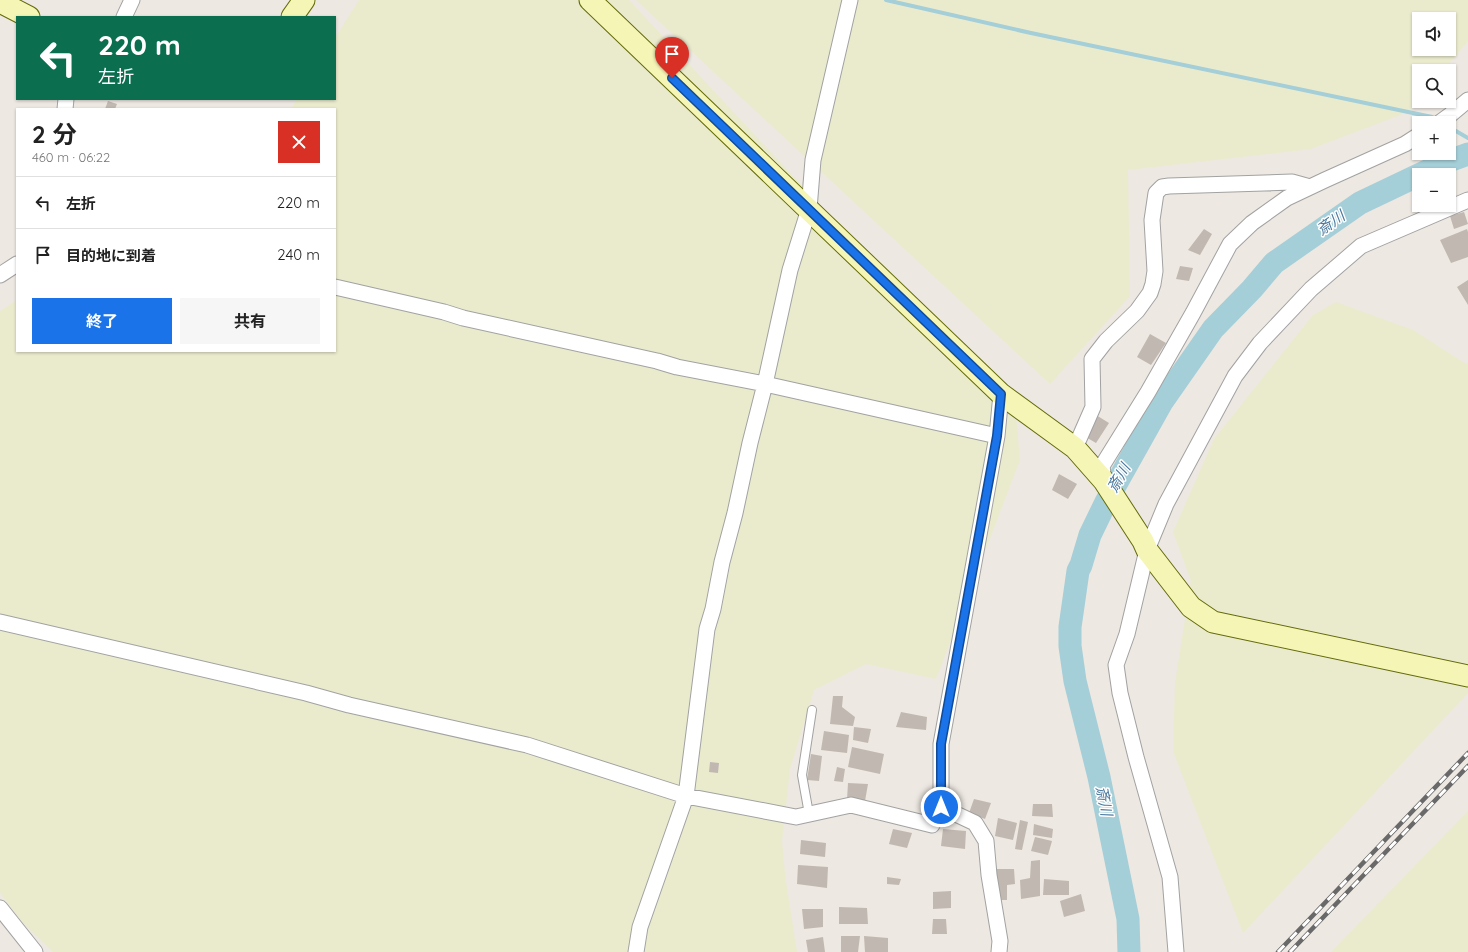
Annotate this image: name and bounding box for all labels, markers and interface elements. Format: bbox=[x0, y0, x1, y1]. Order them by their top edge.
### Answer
map controls bbox=[1412, 12, 1456, 212]
button: sound bbox=[1412, 12, 1456, 56]
text: 220 m bbox=[98, 27, 181, 62]
icon: left bbox=[32, 32, 84, 84]
pin bbox=[655, 37, 689, 78]
icon: arrive bbox=[661, 43, 683, 65]
button: search bbox=[1412, 64, 1456, 108]
text: 左折 bbox=[98, 65, 134, 88]
button: + bbox=[1412, 116, 1456, 160]
text: 2 分 bbox=[32, 119, 76, 149]
button: close bbox=[278, 121, 320, 163]
text: 460 m · 06:22 bbox=[32, 149, 110, 165]
button: − bbox=[1412, 168, 1456, 212]
icon: left bbox=[32, 192, 54, 214]
text: 220 m bbox=[277, 193, 320, 212]
text: 左折 bbox=[66, 194, 96, 213]
water label: 斎川 bbox=[1313, 205, 1350, 239]
icon: arrive bbox=[32, 244, 54, 266]
text: 240 m bbox=[277, 245, 320, 264]
text: 目的地に到着 bbox=[66, 246, 156, 265]
button: 終了 bbox=[32, 298, 172, 344]
button: 共有 bbox=[180, 298, 320, 344]
water label: 斎川 bbox=[1103, 458, 1135, 495]
water label: 斎川 bbox=[1092, 784, 1117, 819]
position arrow bbox=[920, 786, 962, 828]

